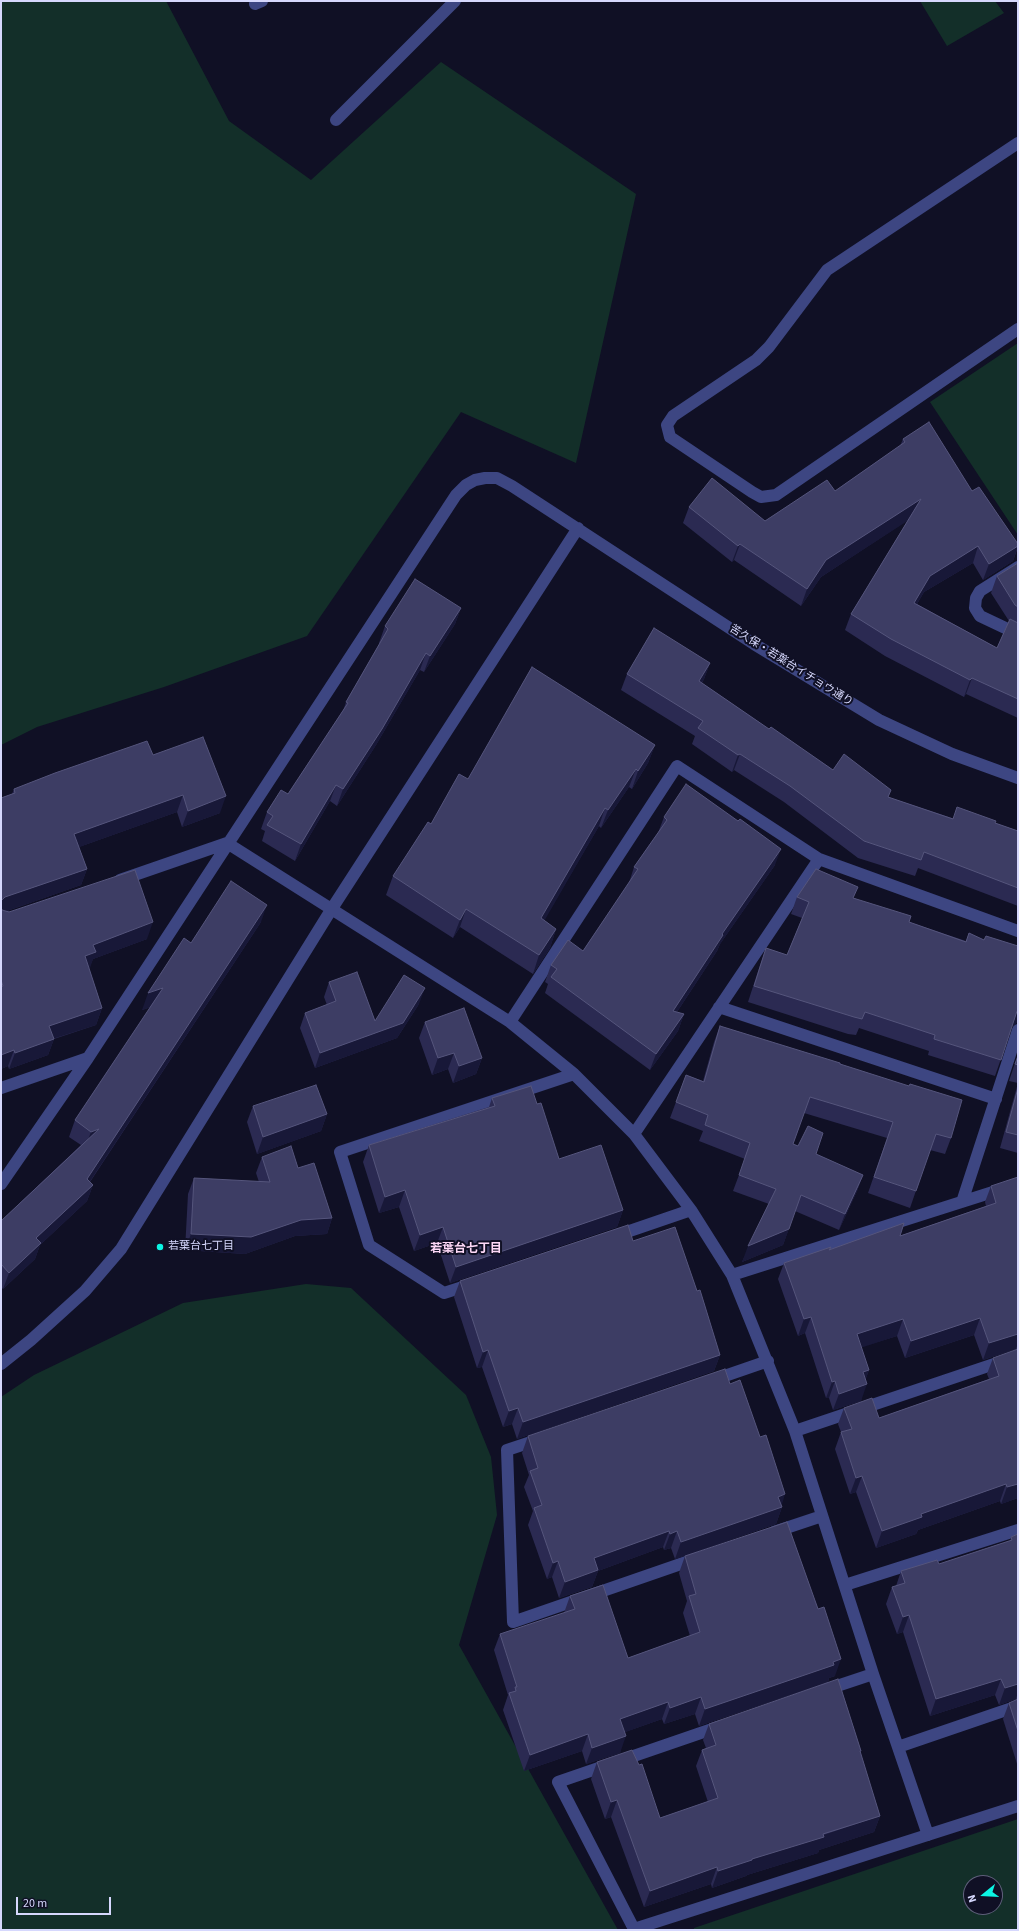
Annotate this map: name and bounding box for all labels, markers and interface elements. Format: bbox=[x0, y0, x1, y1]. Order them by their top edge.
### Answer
street label: 苦久保・若葉台イチョウ通り bbox=[727, 623, 855, 709]
place label: 若葉台七丁目 bbox=[168, 1240, 234, 1254]
marker: 若葉台七丁目 bbox=[155, 1242, 165, 1252]
district label: 若葉台七丁目 bbox=[430, 1242, 502, 1256]
north arrow bbox=[963, 1875, 1003, 1915]
scale bar bbox=[18, 1889, 113, 1915]
text: N bbox=[964, 1893, 980, 1904]
text: 20 m bbox=[23, 1895, 47, 1912]

